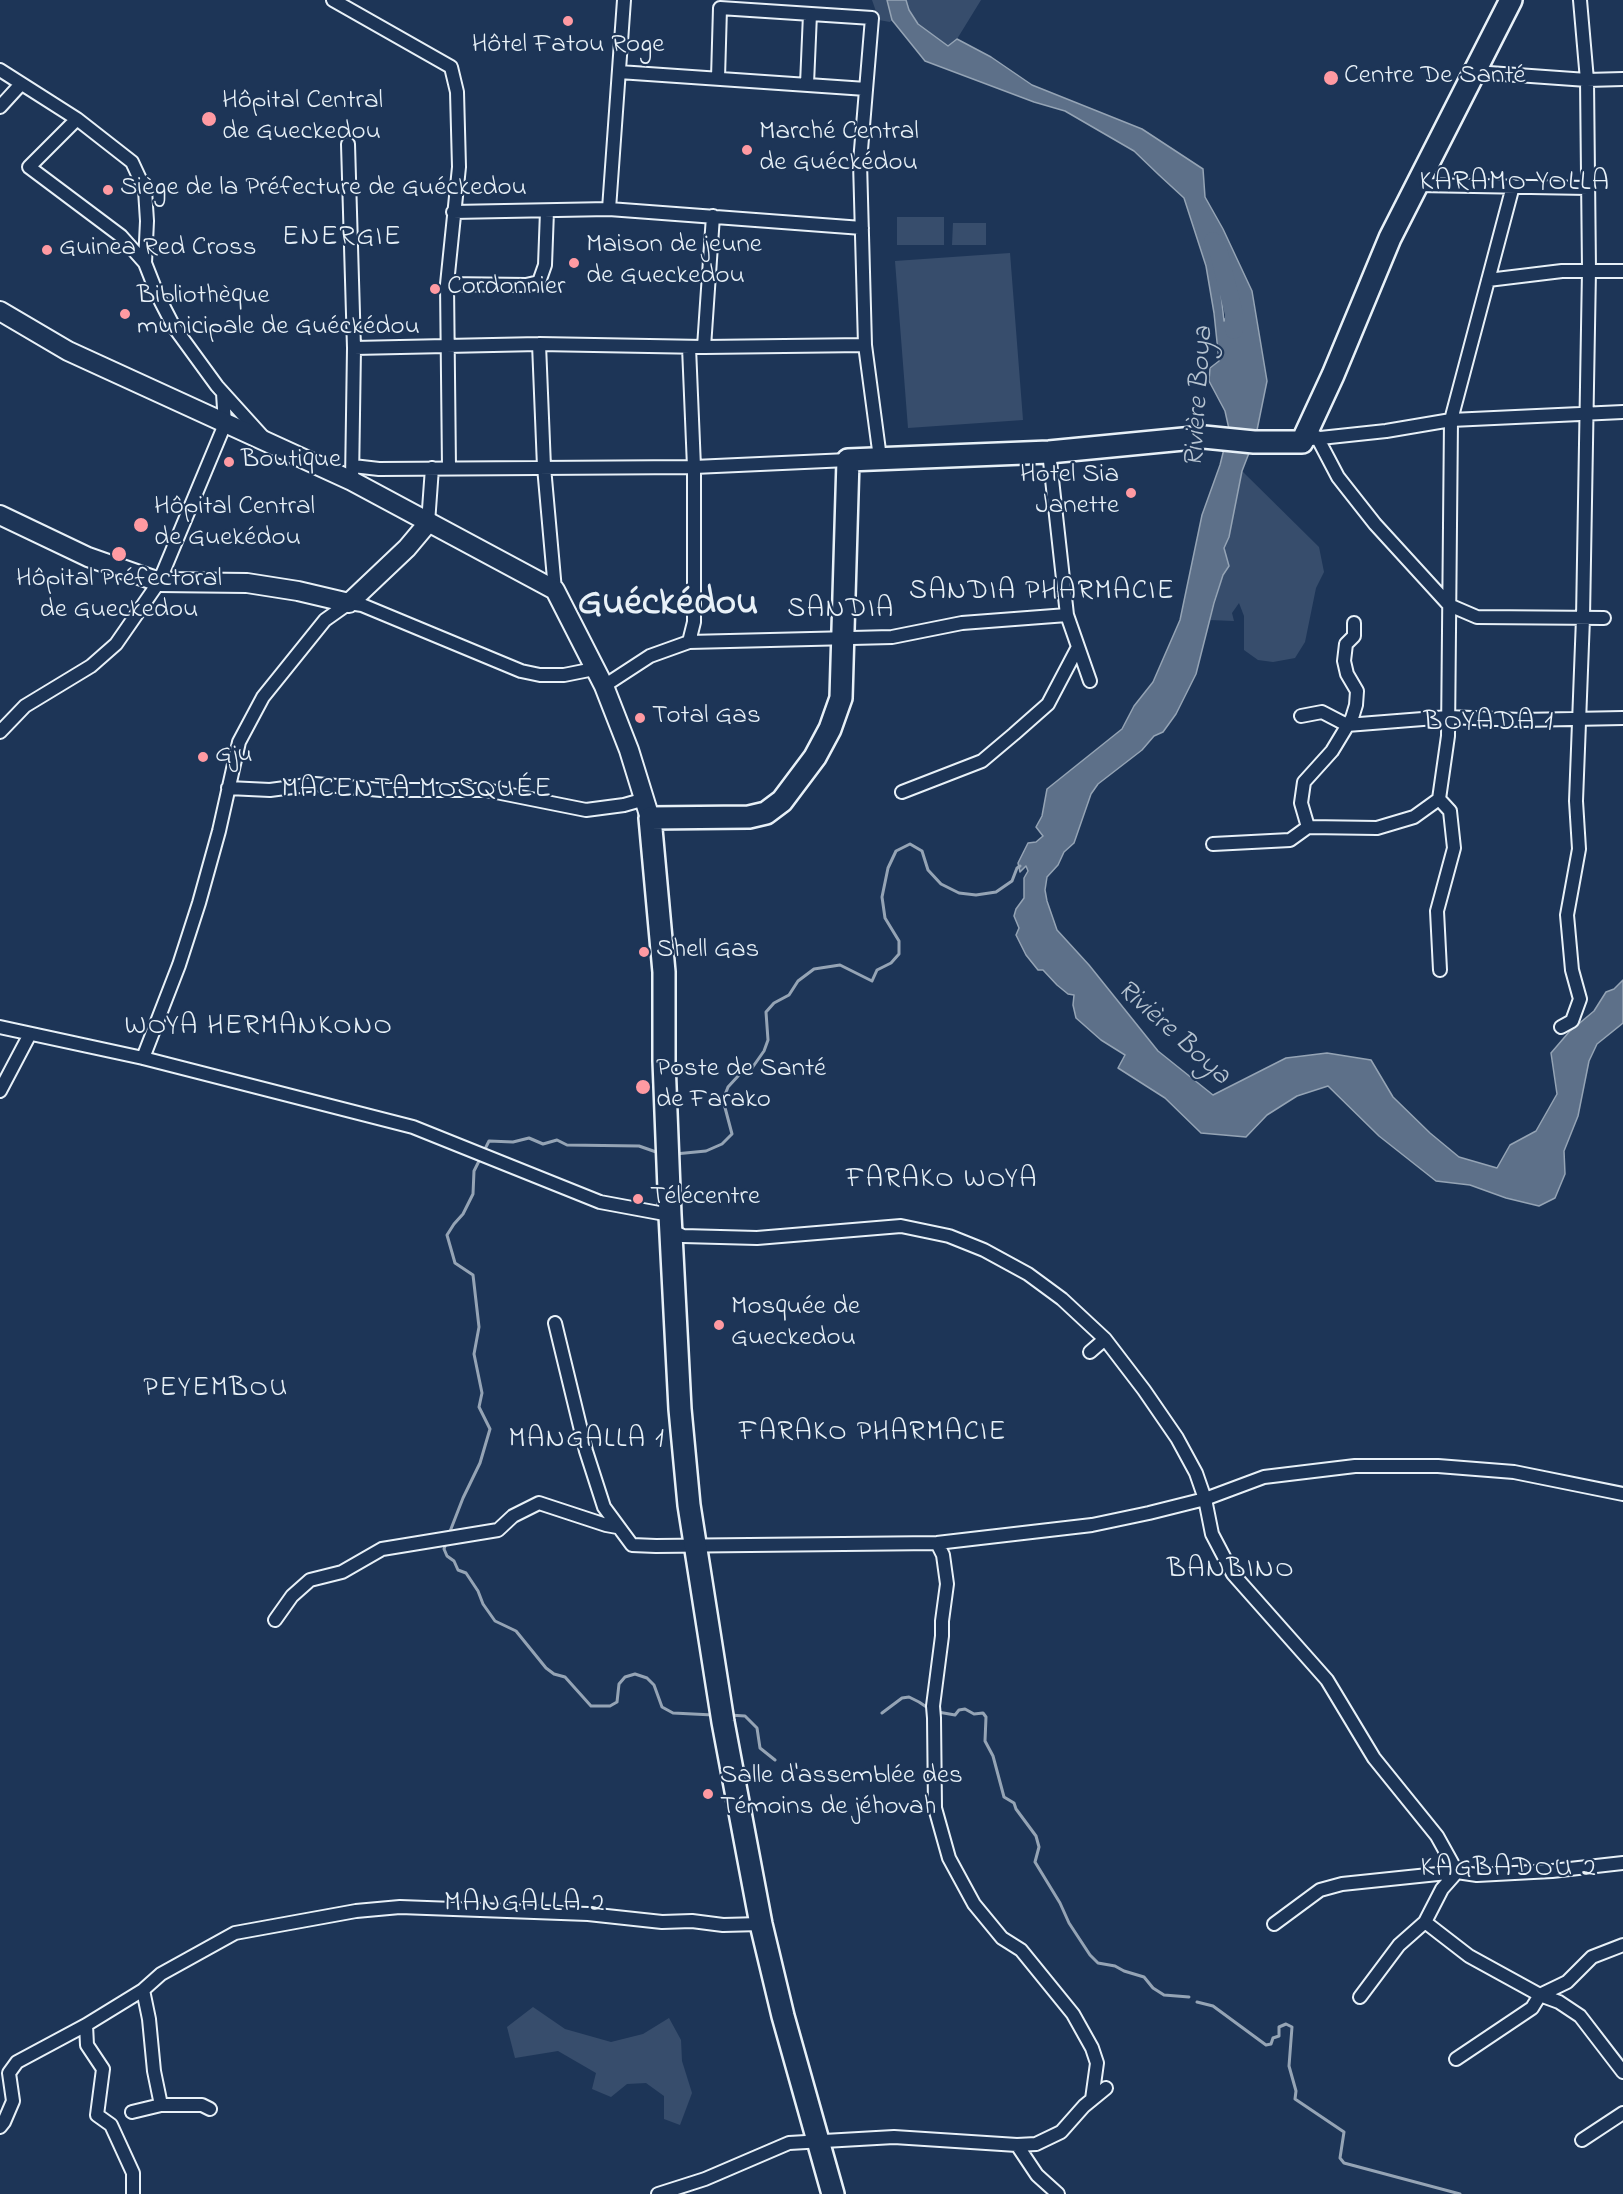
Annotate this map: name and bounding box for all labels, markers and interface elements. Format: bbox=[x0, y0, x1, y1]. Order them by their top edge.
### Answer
marker: Hôtel Fatou Roge bbox=[561, 14, 575, 28]
place label: Hôtel Fatou Roge bbox=[472, 31, 664, 63]
place label: Centre De Santé bbox=[1344, 62, 1526, 94]
marker: Centre De Santé bbox=[1322, 69, 1340, 87]
place label: Hôpital Central de Gueckedou bbox=[222, 87, 383, 150]
marker: Hôpital Central de Gueckedou bbox=[200, 110, 218, 128]
place label: Marché Central de Guéckédou bbox=[759, 118, 919, 181]
marker: Marché Central de Guéckédou bbox=[740, 143, 754, 157]
district label: KARAMO YOLLA bbox=[1419, 167, 1611, 201]
place label: Siège de la Préfecture de Guéckedou bbox=[120, 174, 527, 206]
marker: Siège de la Préfecture de Guéckedou bbox=[101, 183, 115, 197]
district label: ENERGIE bbox=[282, 222, 402, 256]
place label: Maison de jeune de Gueckedou bbox=[586, 231, 762, 294]
place label: Guinea Red Cross bbox=[59, 234, 257, 266]
marker: Guinea Red Cross bbox=[40, 243, 54, 257]
marker: Maison de jeune de Gueckedou bbox=[567, 256, 581, 270]
place label: Cordonnier bbox=[447, 273, 565, 305]
place label: Bibliothèque municipale de Guéckédou bbox=[137, 282, 420, 345]
marker: Cordonnier bbox=[428, 282, 442, 296]
marker: Bibliothèque municipale de Guéckédou bbox=[118, 307, 132, 321]
water label: Rivière Boya bbox=[1179, 325, 1223, 469]
place label: Boutique bbox=[241, 446, 341, 478]
marker: Boutique bbox=[222, 455, 236, 469]
place label: Hotel Sia Janette bbox=[1020, 461, 1119, 524]
marker: Hotel Sia Janette bbox=[1124, 486, 1138, 500]
place label: Hôpital Central de Guekédou bbox=[154, 493, 315, 556]
marker: Hôpital Central de Guekédou bbox=[132, 516, 150, 534]
marker: Hôpital Préfectoral de Gueckedou bbox=[110, 545, 128, 563]
place label: Hôpital Préfectoral de Gueckedou bbox=[16, 565, 222, 628]
district label: SANDIA PHARMACIE bbox=[909, 576, 1175, 610]
district label: Guéckédou bbox=[578, 584, 758, 630]
district label: SANDIA bbox=[787, 594, 895, 628]
place label: Total Gas bbox=[652, 702, 761, 734]
district label: BOYADA 1 bbox=[1423, 707, 1555, 741]
marker: Total Gas bbox=[633, 711, 647, 725]
place label: Gju bbox=[215, 741, 253, 773]
marker: Gju bbox=[196, 750, 210, 764]
district label: MACENTA MOSQUÉE bbox=[281, 774, 553, 808]
place label: Shell Gas bbox=[656, 936, 759, 968]
marker: Shell Gas bbox=[637, 945, 651, 959]
water label: Rivière Boya bbox=[1108, 974, 1236, 1094]
district label: WOYA HERMANKONO bbox=[125, 1011, 393, 1045]
place label: Poste de Santé de Farako bbox=[656, 1055, 826, 1118]
marker: Poste de Santé de Farako bbox=[634, 1078, 652, 1096]
district label: FARAKO WOYA bbox=[846, 1164, 1038, 1198]
place label: Télécentre bbox=[650, 1183, 760, 1215]
marker: Télécentre bbox=[631, 1192, 645, 1206]
place label: Mosquée de Gueckedou bbox=[731, 1293, 860, 1356]
marker: Mosquée de Gueckedou bbox=[712, 1318, 726, 1332]
district label: PEYEMBOU bbox=[143, 1373, 289, 1407]
district label: FARAKO PHARMACIE bbox=[739, 1417, 1007, 1451]
district label: MANGALLA 1 bbox=[509, 1424, 665, 1458]
district label: BANBINO bbox=[1167, 1554, 1295, 1588]
place label: Salle d'assemblée des Témoins de jéhovah bbox=[720, 1762, 963, 1825]
marker: Salle d'assemblée des Témoins de jéhovah bbox=[701, 1787, 715, 1801]
district label: KAGBADOU 2 bbox=[1420, 1853, 1598, 1887]
district label: MANGALLA 2 bbox=[444, 1888, 606, 1922]

